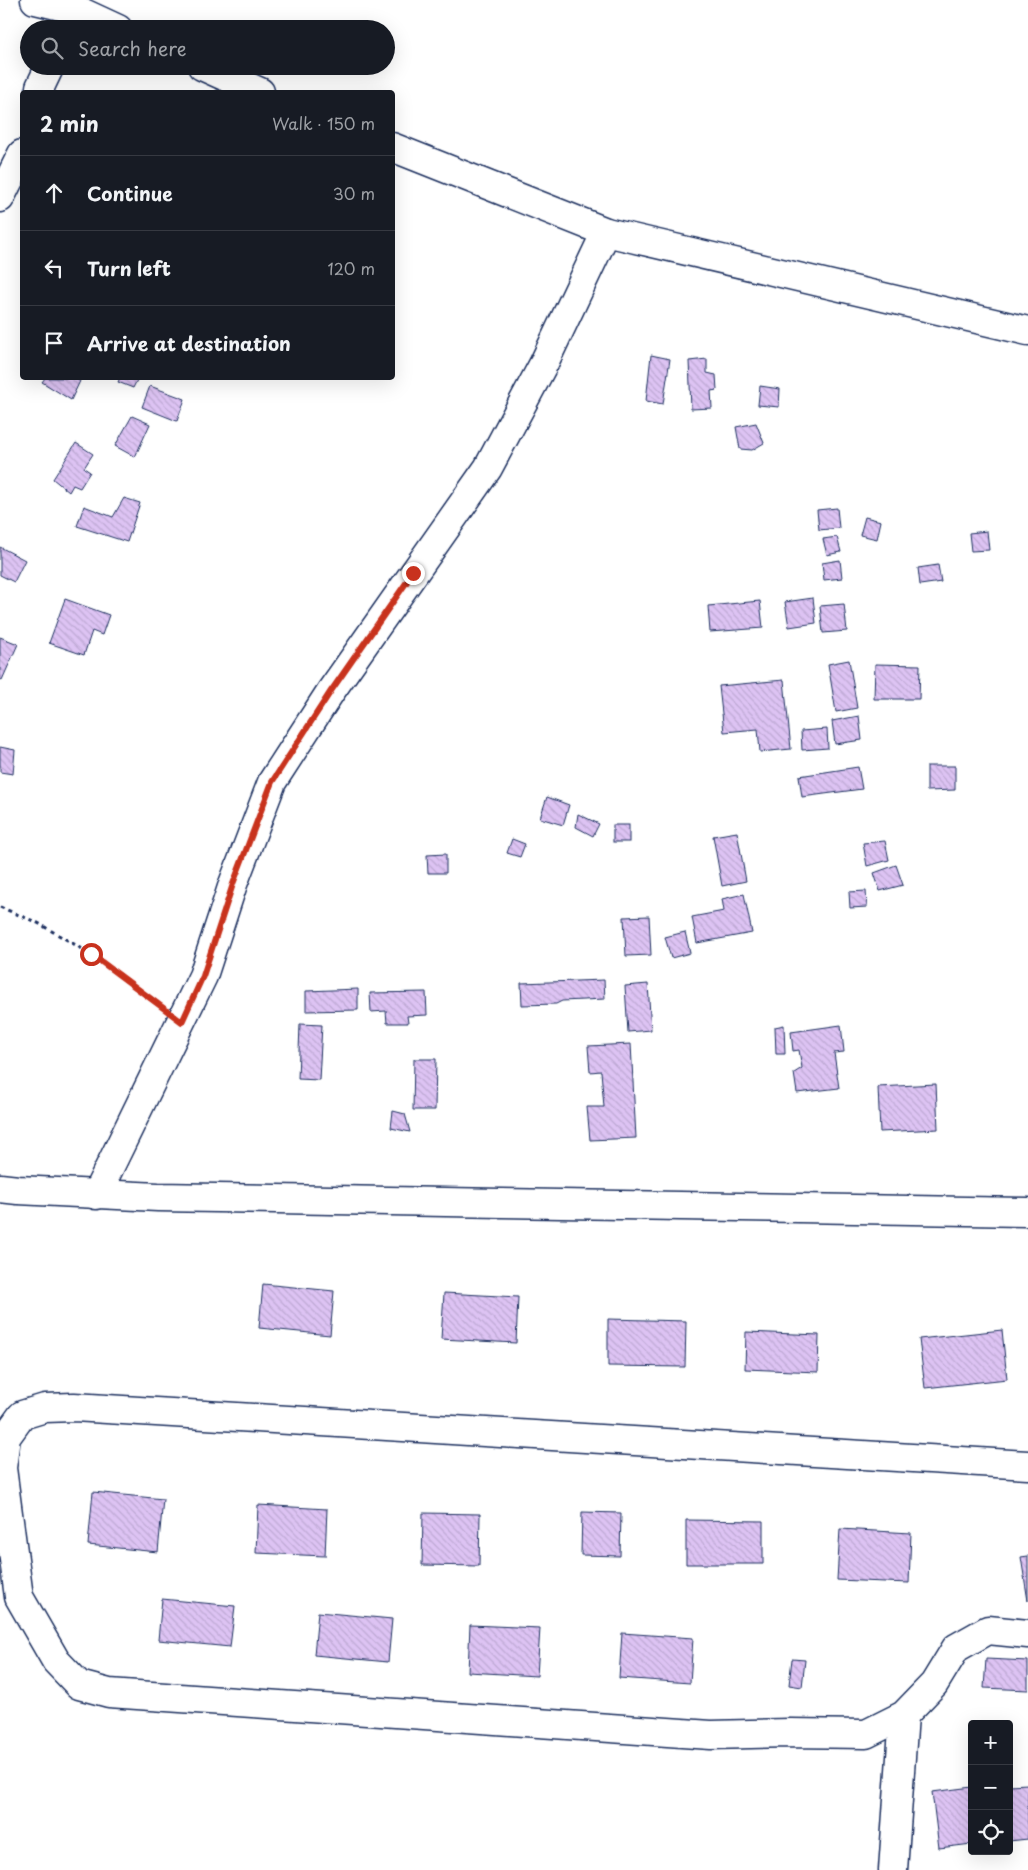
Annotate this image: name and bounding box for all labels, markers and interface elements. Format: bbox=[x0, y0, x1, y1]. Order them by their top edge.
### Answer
search box bbox=[20, 20, 395, 75]
icon: search bbox=[38, 34, 66, 62]
text: Search here bbox=[78, 34, 187, 62]
text: 2 min bbox=[40, 107, 99, 139]
text: Walk · 150 m bbox=[272, 111, 375, 135]
icon: ahead bbox=[40, 179, 68, 207]
text: Continue bbox=[87, 179, 173, 207]
text: 30 m bbox=[333, 181, 375, 205]
icon: left bbox=[40, 254, 68, 282]
text: Turn left bbox=[87, 254, 171, 282]
text: 120 m bbox=[328, 256, 375, 280]
icon: arrive bbox=[40, 329, 68, 357]
text: Arrive at destination bbox=[87, 329, 291, 357]
route end bbox=[402, 562, 425, 585]
route start bbox=[80, 943, 103, 966]
map controls bbox=[968, 1720, 1013, 1855]
button: + bbox=[968, 1720, 1013, 1765]
button: − bbox=[968, 1765, 1013, 1810]
button: locate bbox=[968, 1810, 1013, 1855]

